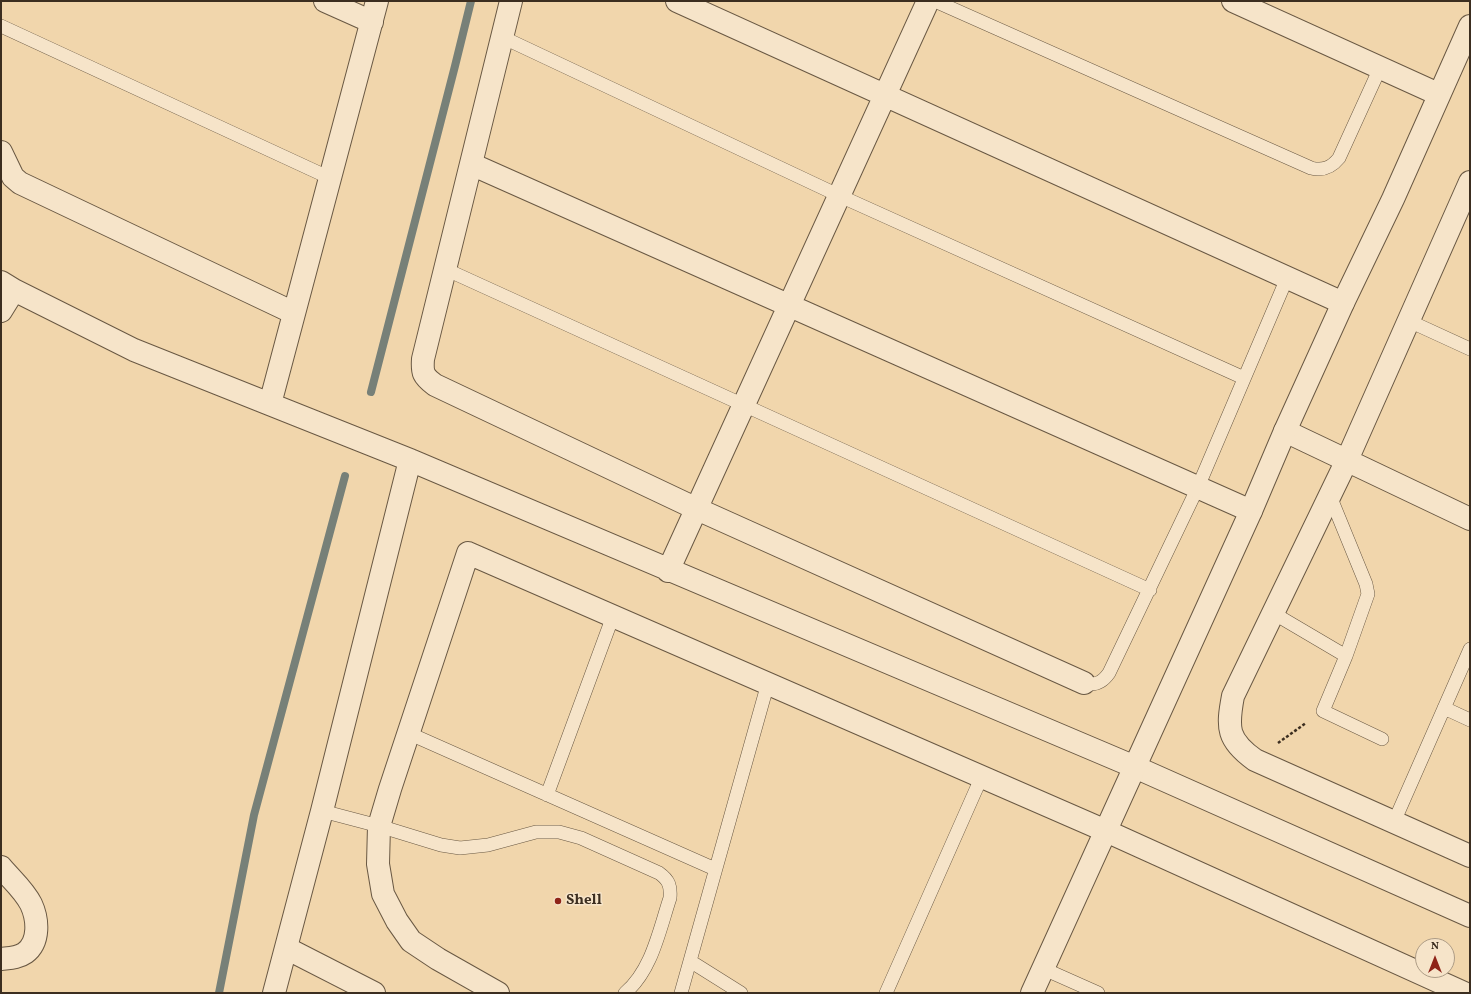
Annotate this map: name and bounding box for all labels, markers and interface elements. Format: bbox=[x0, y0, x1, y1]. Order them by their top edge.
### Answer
place label: Shell bbox=[566, 892, 602, 910]
marker: Shell bbox=[553, 896, 563, 906]
north arrow bbox=[1415, 938, 1455, 978]
text: N bbox=[1431, 939, 1439, 954]

